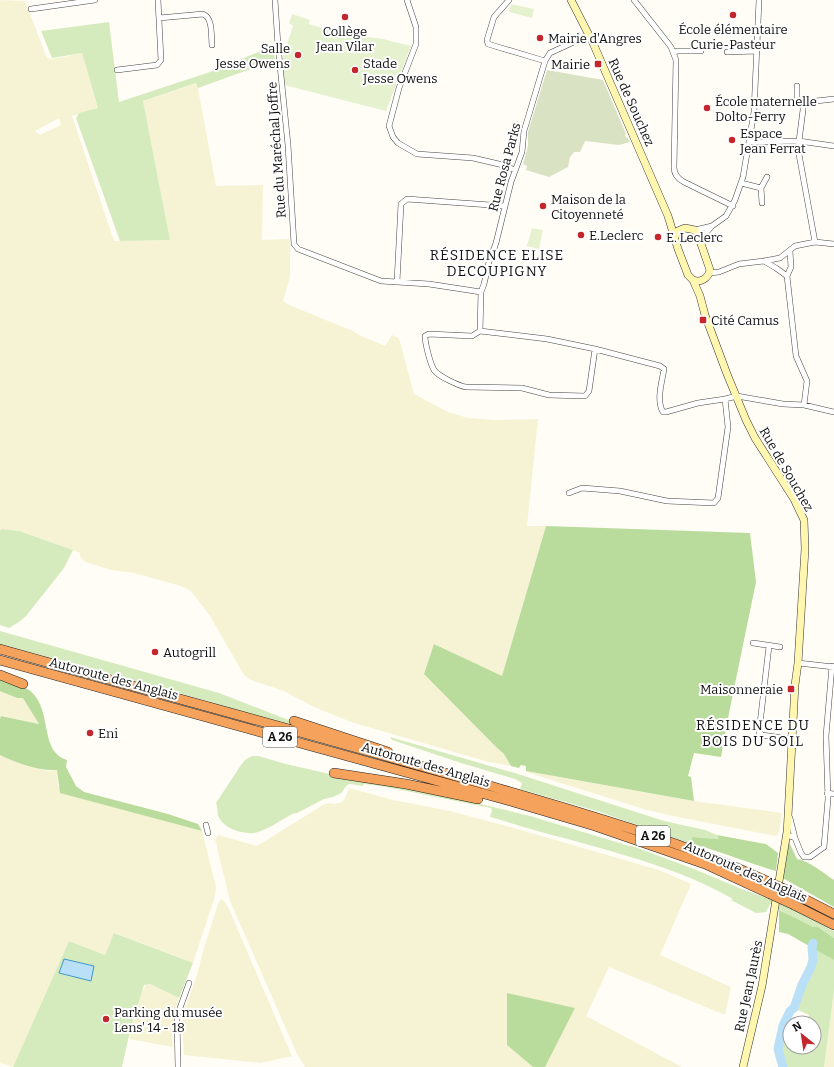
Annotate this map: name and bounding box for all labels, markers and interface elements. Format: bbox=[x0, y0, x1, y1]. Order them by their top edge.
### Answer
marker: École élémentaire Curie-Pasteur bbox=[728, 10, 738, 20]
marker: Collège Jean Vilar bbox=[340, 12, 350, 22]
place label: École élémentaire Curie-Pasteur bbox=[678, 22, 788, 52]
place label: Collège Jean Vilar bbox=[315, 24, 374, 54]
place label: Mairie d'Angres bbox=[548, 31, 642, 46]
marker: Mairie d'Angres bbox=[535, 33, 545, 43]
place label: Salle Jesse Owens bbox=[214, 41, 290, 71]
marker: Salle Jesse Owens bbox=[293, 50, 303, 60]
place label: Stade Jesse Owens bbox=[362, 56, 438, 86]
street label: Rue de Souchez bbox=[605, 56, 658, 148]
place label: Mairie bbox=[551, 57, 590, 72]
marker: Mairie bbox=[593, 59, 603, 69]
marker: Stade Jesse Owens bbox=[350, 65, 360, 75]
street label: Rue du Maréchal Joffre bbox=[264, 81, 289, 219]
place label: École maternelle Dolto-Ferry bbox=[715, 94, 817, 124]
marker: École maternelle Dolto-Ferry bbox=[702, 103, 712, 113]
street label: Rue Rosa Parks bbox=[485, 121, 524, 213]
place label: Espace Jean Ferrat bbox=[739, 126, 806, 156]
marker: Espace Jean Ferrat bbox=[727, 135, 737, 145]
place label: Maison de la Citoyenneté bbox=[551, 192, 626, 222]
marker: Maison de la Citoyenneté bbox=[538, 201, 548, 211]
place label: E.Leclerc bbox=[589, 228, 644, 243]
marker: E.Leclerc bbox=[576, 230, 586, 240]
place label: E. Leclerc bbox=[666, 230, 723, 245]
marker: E. Leclerc bbox=[653, 232, 663, 242]
district label: RÉSIDENCE ELISE DECOUPIGNY bbox=[430, 246, 564, 280]
place label: Cité Camus bbox=[711, 313, 779, 328]
marker: Cité Camus bbox=[698, 315, 708, 325]
street label: Rue de Souchez bbox=[756, 425, 817, 514]
place label: Autogrill bbox=[163, 645, 216, 660]
marker: Autogrill bbox=[150, 647, 160, 657]
street label: Autoroute des Anglais bbox=[48, 654, 180, 703]
place label: Maisonneraie bbox=[700, 682, 783, 697]
marker: Maisonneraie bbox=[786, 684, 796, 694]
district label: RÉSIDENCE DU BOIS DU SOIL bbox=[696, 716, 810, 750]
place label: Eni bbox=[98, 726, 118, 741]
road number: A 26 bbox=[263, 727, 297, 747]
marker: Eni bbox=[85, 728, 95, 738]
street label: Autoroute des Anglais bbox=[360, 739, 492, 790]
road number: A 26 bbox=[636, 826, 670, 846]
street label: Autoroute des Anglais bbox=[682, 838, 810, 905]
street label: Rue Jean Jaurès bbox=[731, 939, 766, 1033]
place label: Parking du musée Lens' 14 - 18 bbox=[114, 1005, 222, 1035]
marker: Parking du musée Lens' 14 - 18 bbox=[101, 1014, 111, 1024]
north arrow bbox=[782, 1015, 822, 1055]
text: N bbox=[790, 1019, 805, 1035]

